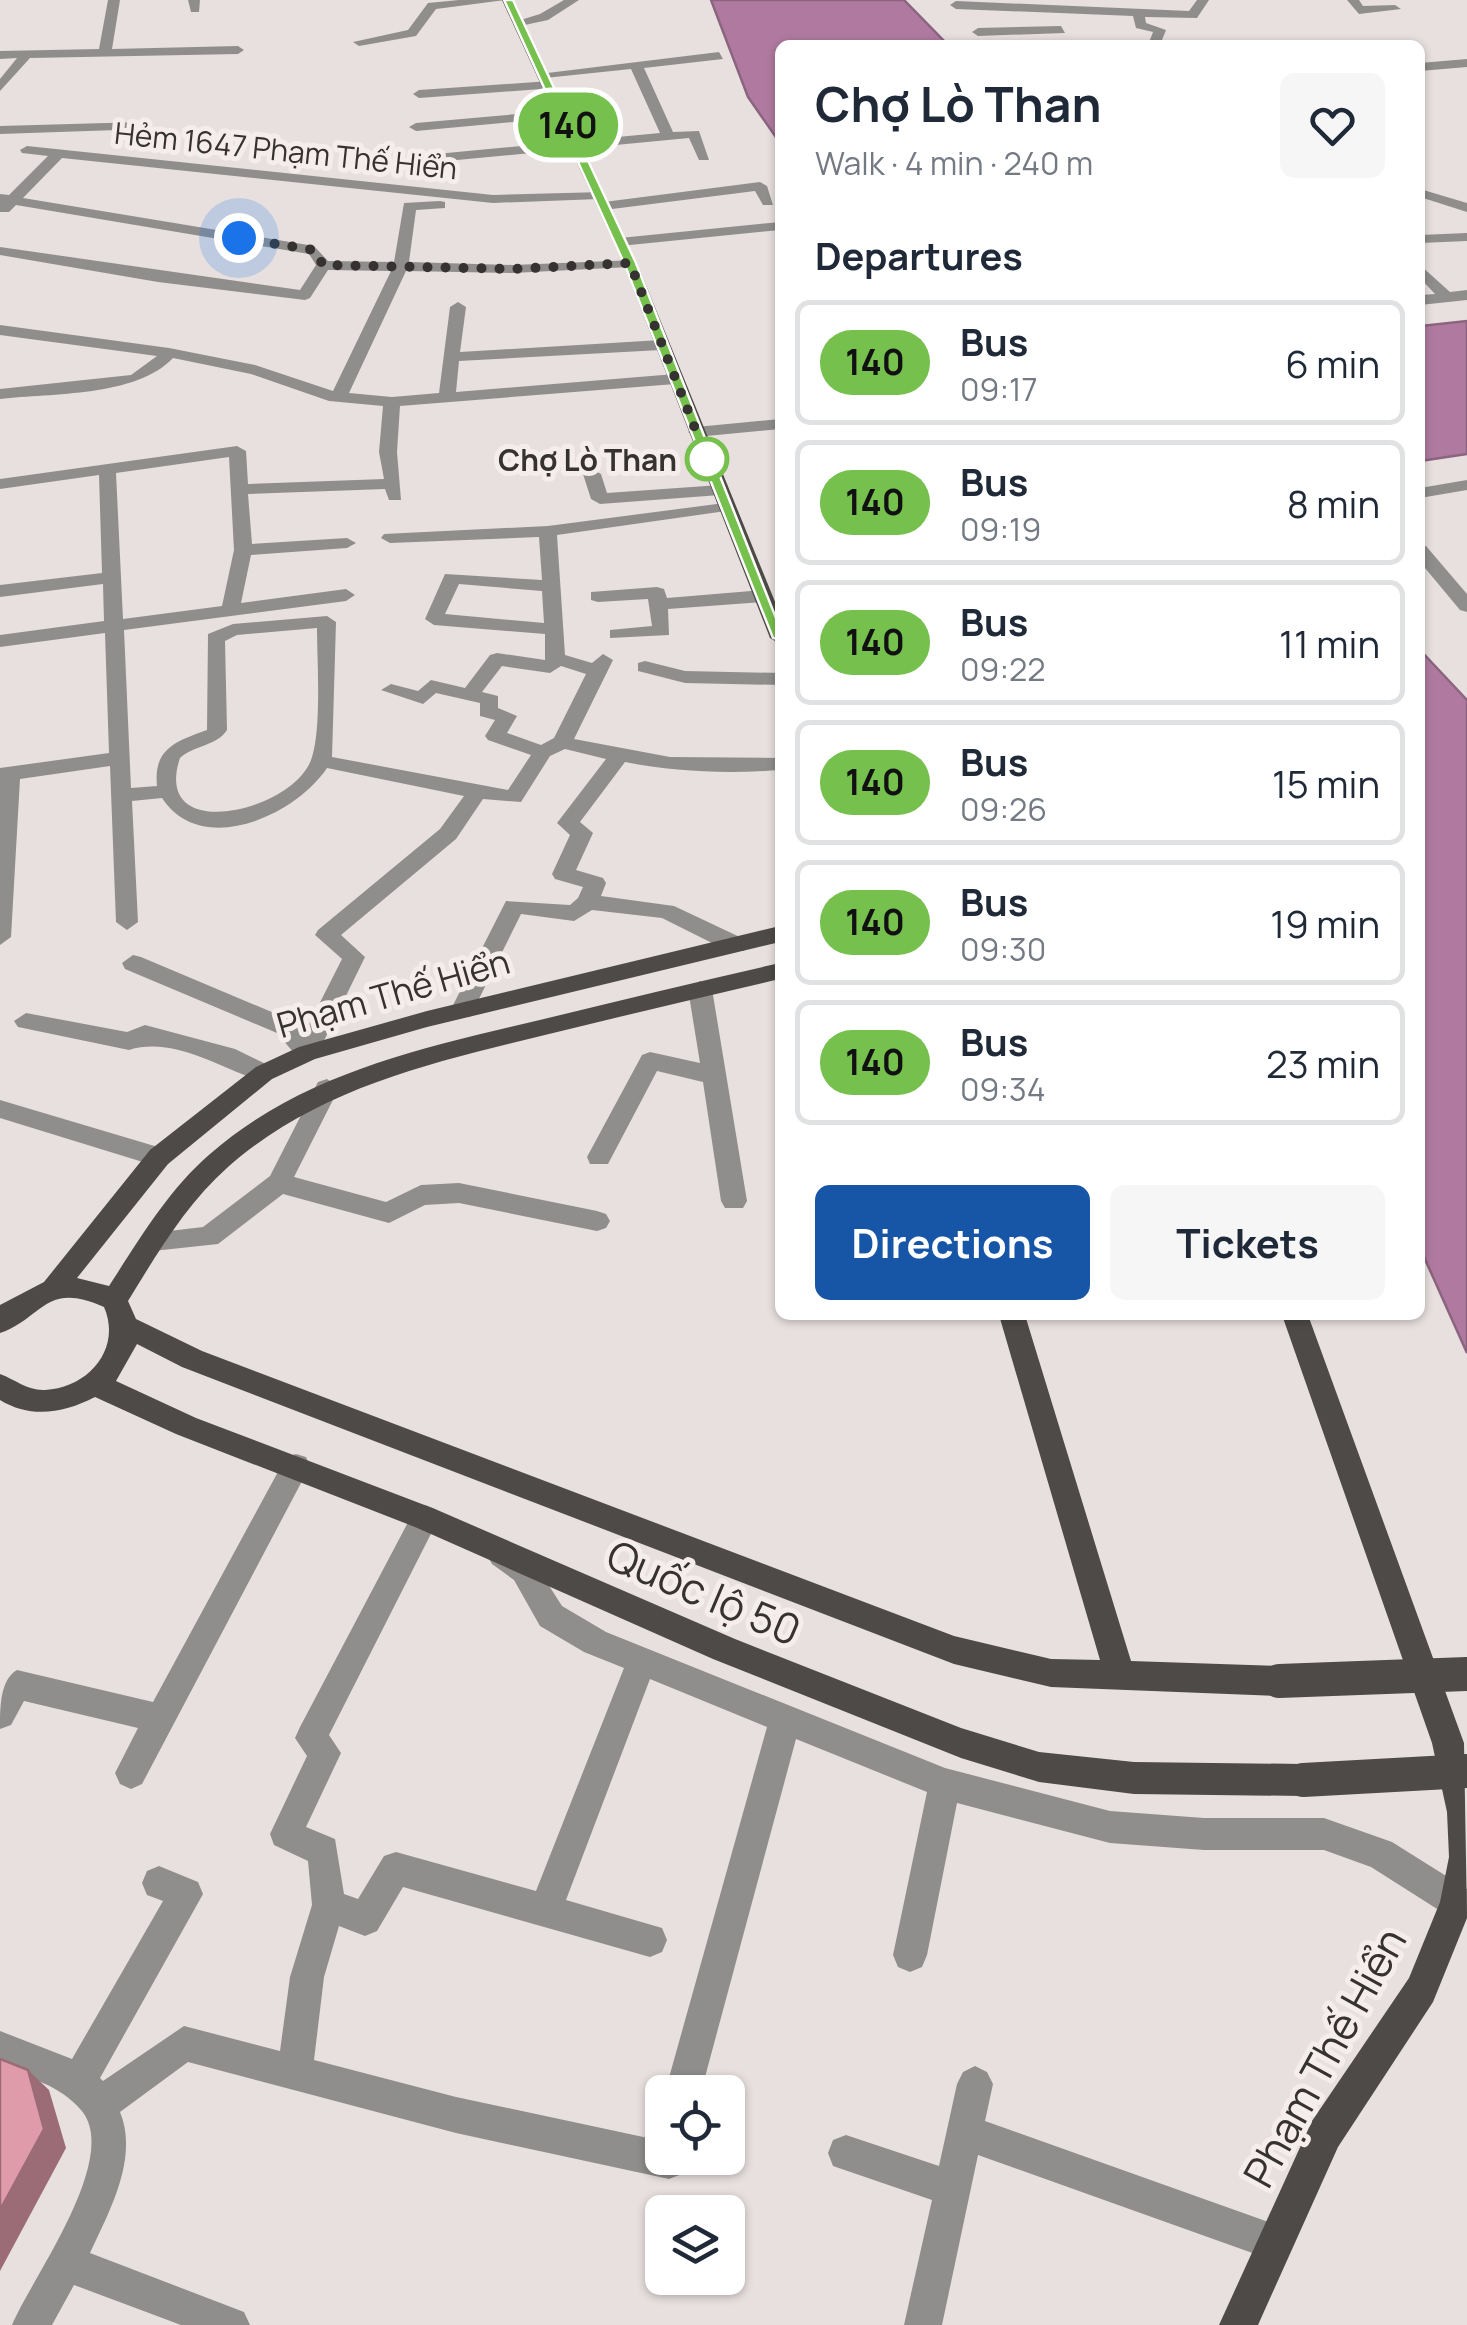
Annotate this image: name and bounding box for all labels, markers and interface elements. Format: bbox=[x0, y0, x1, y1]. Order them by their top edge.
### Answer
text: Chợ Lò Than bbox=[815, 71, 1101, 136]
button: heart bbox=[1280, 73, 1385, 178]
line badge: 140 bbox=[510, 92, 626, 158]
text: 140 bbox=[538, 101, 598, 149]
street label: Hẻm 1647 Phạm Thế Hiển bbox=[113, 112, 459, 188]
text: Walk · 4 min · 240 m bbox=[815, 141, 1093, 185]
your location bbox=[214, 213, 264, 263]
text: Departures bbox=[815, 229, 1023, 281]
text: Bus bbox=[960, 315, 1028, 367]
text: 6 min bbox=[1285, 337, 1380, 389]
text: 140 bbox=[845, 338, 905, 386]
text: 09:17 bbox=[960, 367, 1038, 411]
marker: Chợ Lò Than bbox=[686, 438, 728, 480]
place label: Chợ Lò Than bbox=[498, 439, 677, 480]
text: Bus bbox=[960, 455, 1028, 507]
text: 8 min bbox=[1287, 477, 1380, 529]
text: 140 bbox=[845, 478, 905, 526]
text: 09:19 bbox=[960, 507, 1041, 551]
text: Bus bbox=[960, 595, 1028, 647]
text: 11 min bbox=[1279, 617, 1380, 669]
text: 140 bbox=[845, 618, 905, 666]
text: 09:22 bbox=[960, 647, 1045, 691]
text: Bus bbox=[960, 735, 1028, 787]
text: 15 min bbox=[1272, 757, 1380, 809]
text: 140 bbox=[845, 758, 905, 806]
text: 09:26 bbox=[960, 787, 1047, 831]
text: Bus bbox=[960, 875, 1028, 927]
text: 19 min bbox=[1270, 897, 1380, 949]
text: 140 bbox=[845, 898, 905, 946]
text: 09:30 bbox=[960, 927, 1046, 971]
street label: Phạm Thế Hiển bbox=[271, 937, 515, 1049]
text: Bus bbox=[960, 1015, 1028, 1067]
text: 23 min bbox=[1266, 1037, 1380, 1089]
text: 140 bbox=[845, 1038, 905, 1086]
text: 09:34 bbox=[960, 1067, 1046, 1111]
button: Directions bbox=[815, 1185, 1090, 1300]
button: Tickets bbox=[1110, 1185, 1385, 1300]
street label: Quốc lộ 50 bbox=[598, 1525, 810, 1659]
street label: Phạm Thế Hiển bbox=[1229, 1917, 1419, 2197]
map controls bbox=[645, 2075, 745, 2295]
button: locate bbox=[645, 2075, 745, 2175]
button: layers bbox=[645, 2195, 745, 2295]

